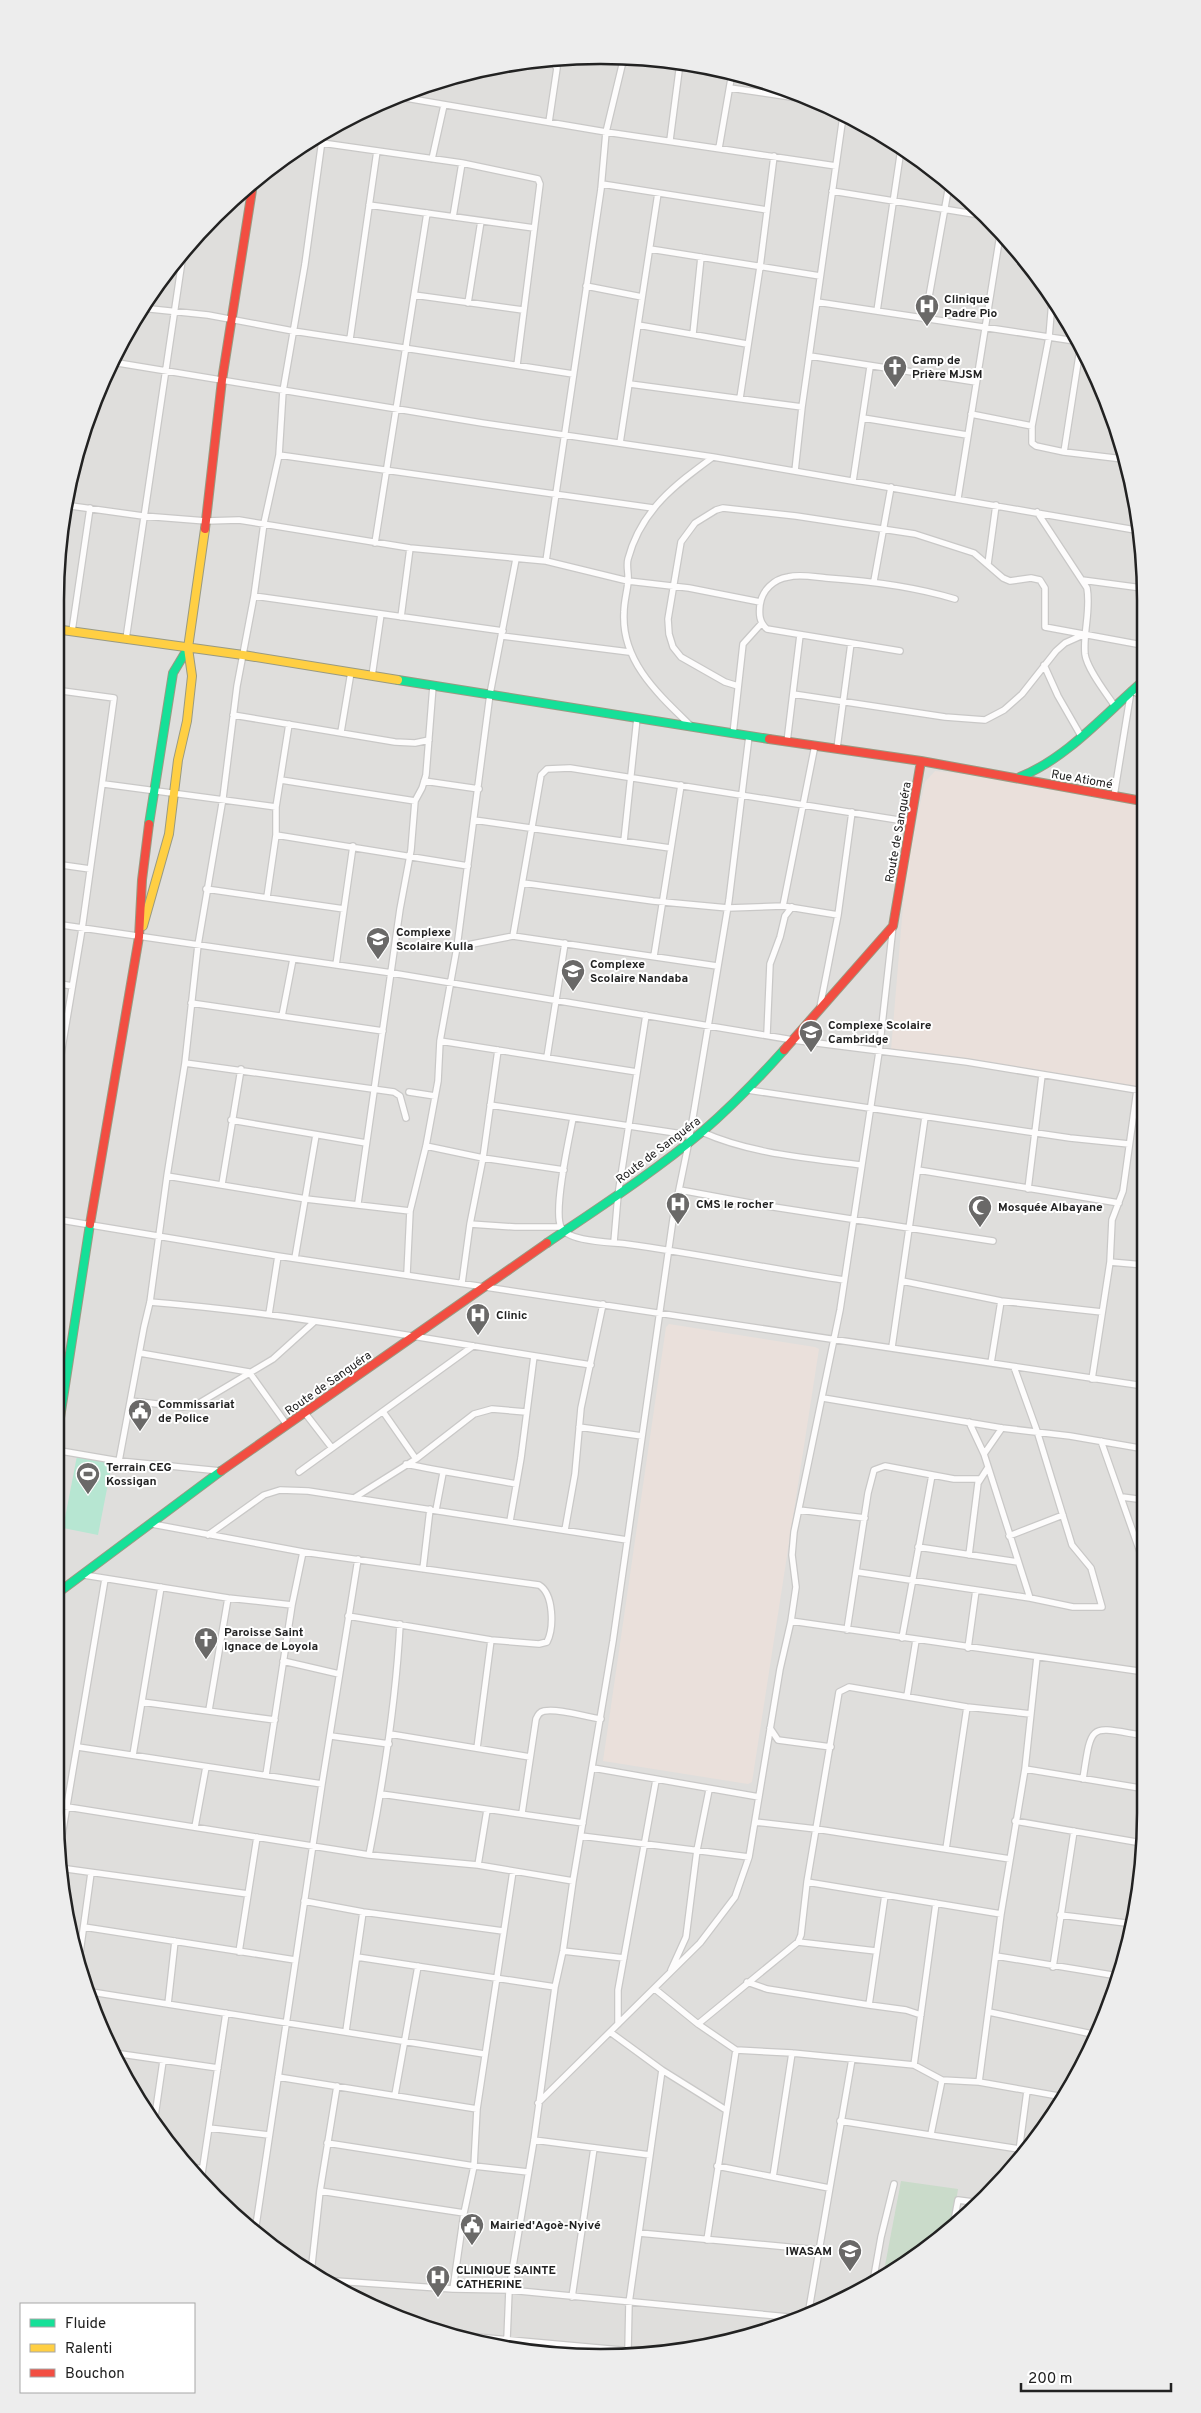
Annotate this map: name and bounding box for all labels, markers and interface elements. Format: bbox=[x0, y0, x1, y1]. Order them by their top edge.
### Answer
place label: Clinique Padre Pio bbox=[944, 292, 997, 322]
hospital icon: Clinique Padre Pio bbox=[914, 293, 940, 327]
place label: Camp de Prière MJSM bbox=[912, 353, 982, 383]
church icon: Camp de Prière MJSM bbox=[882, 354, 908, 388]
street label: Rue Atiomé bbox=[1050, 767, 1114, 793]
street label: Route de Sanguéra bbox=[882, 781, 916, 884]
place label: Complexe Scolaire Kulla bbox=[396, 925, 473, 955]
school or university icon: Complexe Scolaire Kulla bbox=[365, 926, 391, 960]
place label: Complexe Scolaire Nandaba bbox=[590, 957, 688, 987]
school or university icon: Complexe Scolaire Nandaba bbox=[560, 958, 586, 992]
place label: Complexe Scolaire Cambridge bbox=[828, 1018, 932, 1048]
school or university icon: Complexe Scolaire Cambridge bbox=[798, 1019, 824, 1053]
street label: Route de Sanguéra bbox=[613, 1114, 704, 1188]
hospital icon: CMS le rocher bbox=[665, 1191, 691, 1225]
mosque icon: Mosquée Albayane bbox=[967, 1194, 993, 1228]
place label: CMS le rocher bbox=[696, 1197, 774, 1213]
place label: Mosquée Albayane bbox=[998, 1200, 1103, 1216]
hospital icon: Clinic bbox=[465, 1302, 491, 1336]
place label: Clinic bbox=[496, 1308, 528, 1324]
street label: Route de Sanguéra bbox=[282, 1348, 375, 1420]
place label: Commissariat de Police bbox=[158, 1397, 235, 1427]
public building icon: Commissariat de Police bbox=[127, 1398, 153, 1432]
place label: Terrain CEG Kossigan bbox=[106, 1460, 172, 1490]
sports icon: Terrain CEG Kossigan bbox=[75, 1461, 101, 1495]
place label: Paroisse Saint Ignace de Loyola bbox=[224, 1625, 318, 1655]
church icon: Paroisse Saint Ignace de Loyola bbox=[193, 1626, 219, 1660]
public building icon: Mairied'Agoè-Nyivé bbox=[459, 2212, 485, 2246]
place label: Mairied'Agoè-Nyivé bbox=[490, 2218, 601, 2234]
school or university icon: IWASAM bbox=[837, 2238, 863, 2272]
place label: IWASAM bbox=[786, 2244, 832, 2260]
place label: CLINIQUE SAINTE CATHERINE bbox=[456, 2263, 556, 2293]
hospital icon: CLINIQUE SAINTE CATHERINE bbox=[425, 2264, 451, 2298]
legend bbox=[20, 2303, 195, 2393]
text: Fluide bbox=[65, 2315, 106, 2334]
text: Ralenti bbox=[65, 2340, 112, 2359]
scale bar bbox=[1021, 2360, 1171, 2392]
text: Bouchon bbox=[65, 2365, 125, 2384]
text: 200 m bbox=[1028, 2370, 1073, 2389]

